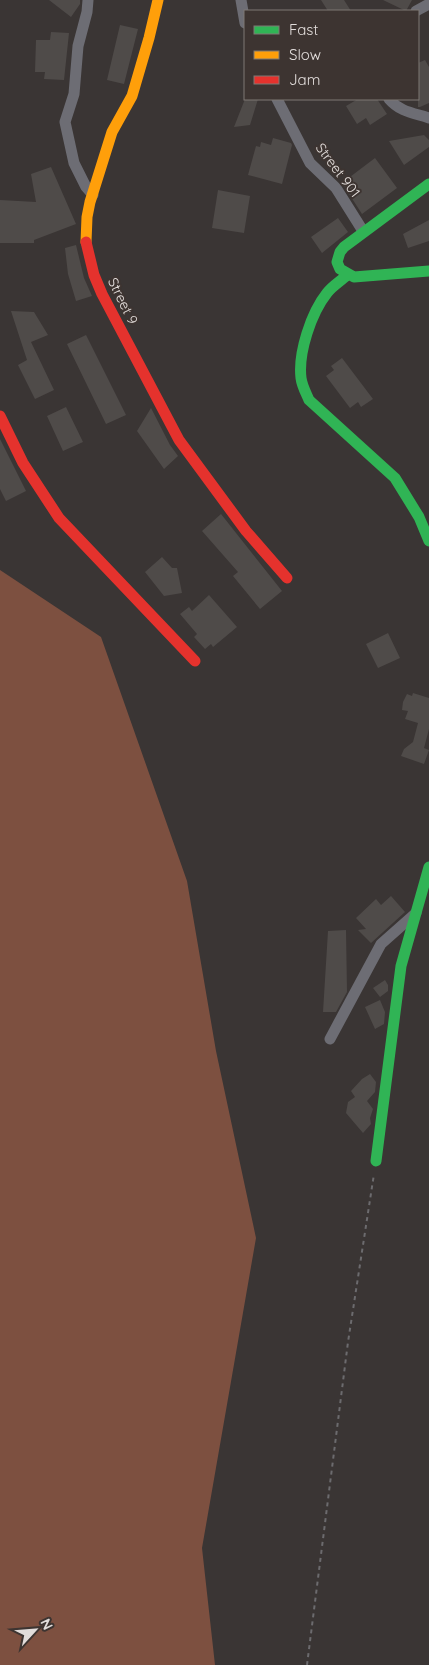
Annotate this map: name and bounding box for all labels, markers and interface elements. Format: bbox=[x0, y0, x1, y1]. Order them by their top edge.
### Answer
legend bbox=[244, 10, 419, 100]
text: Fast bbox=[289, 20, 318, 39]
text: Slow bbox=[289, 45, 321, 64]
text: Jam bbox=[289, 70, 320, 89]
street label: Street 901 bbox=[312, 139, 364, 201]
street label: Street 9 bbox=[104, 275, 142, 328]
north arrow bbox=[10, 1605, 60, 1655]
text: N bbox=[36, 1616, 57, 1633]

